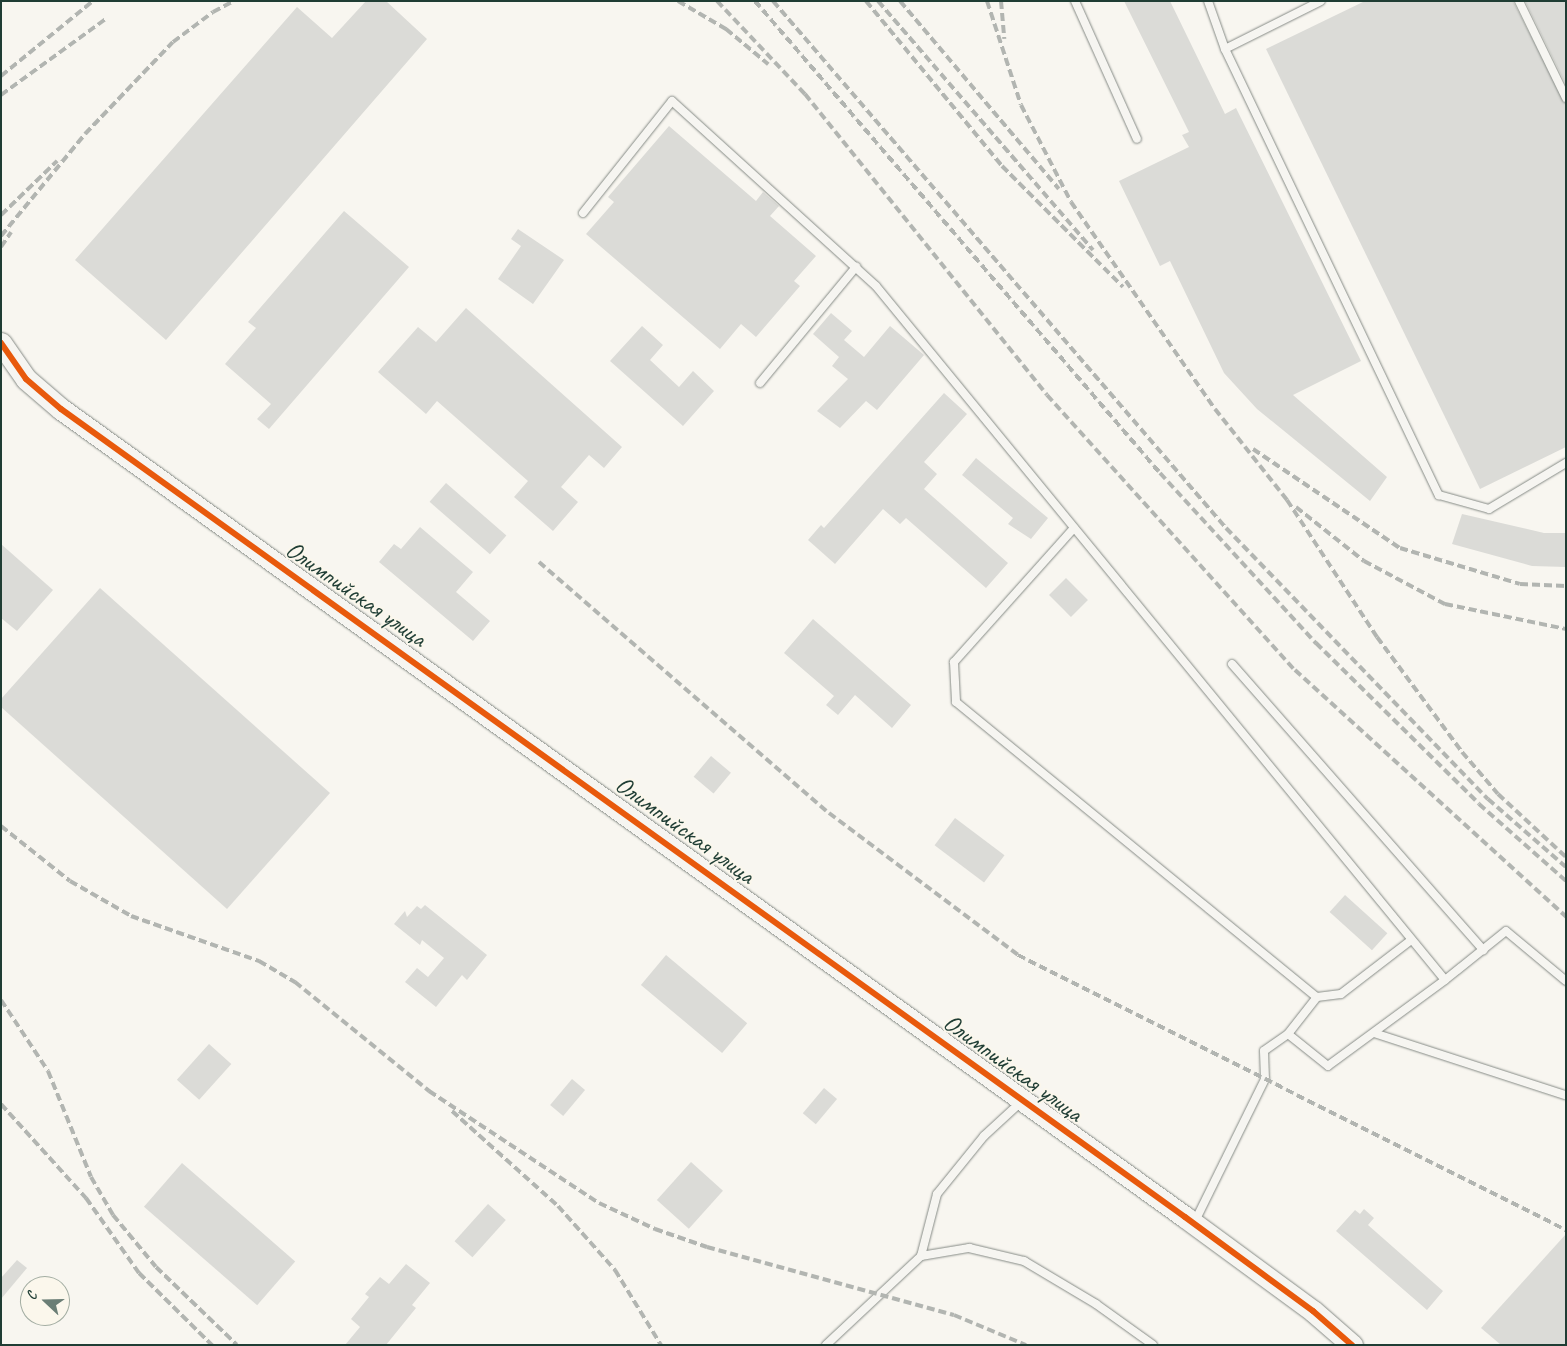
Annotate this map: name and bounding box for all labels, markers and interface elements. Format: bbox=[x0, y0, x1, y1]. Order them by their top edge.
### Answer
street label: Олимпийская улица bbox=[279, 534, 433, 654]
street label: Олимпийская улица bbox=[609, 769, 761, 891]
street label: Олимпийская улица bbox=[937, 1007, 1089, 1129]
north arrow bbox=[20, 1276, 70, 1326]
text: С bbox=[22, 1290, 41, 1302]

